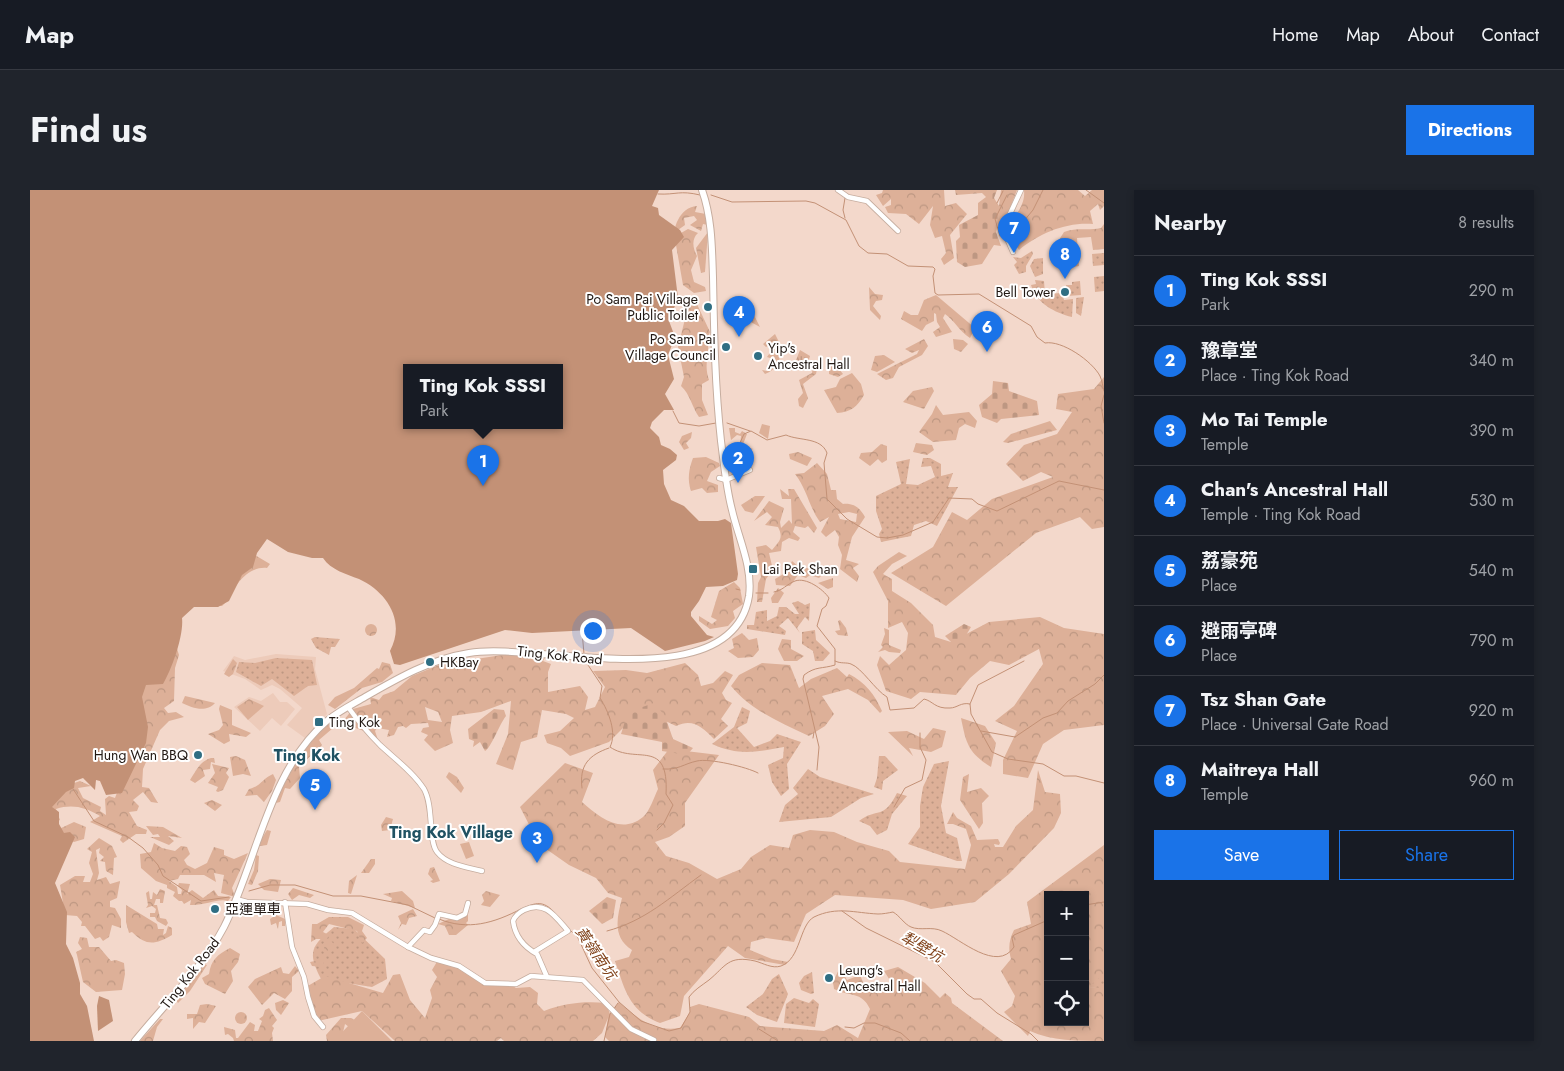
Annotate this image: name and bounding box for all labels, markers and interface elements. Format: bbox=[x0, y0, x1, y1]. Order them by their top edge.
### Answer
text: Map bbox=[25, 17, 74, 52]
text: Home bbox=[1272, 22, 1318, 48]
text: Map bbox=[1346, 22, 1380, 48]
text: About bbox=[1408, 22, 1453, 48]
text: Contact bbox=[1481, 22, 1539, 48]
text: Find us bbox=[30, 105, 147, 155]
button: Directions bbox=[1406, 105, 1534, 155]
text: Nearby bbox=[1154, 208, 1226, 238]
text: 8 results bbox=[1458, 211, 1514, 234]
pin: 7 bbox=[998, 212, 1030, 253]
pin: 8 bbox=[1049, 238, 1081, 279]
text: Ting Kok SSSI bbox=[1201, 266, 1327, 293]
text: 1 bbox=[1166, 279, 1174, 302]
text: 290 m bbox=[1469, 279, 1514, 302]
place label: Bell Tower bbox=[995, 282, 1055, 302]
marker: Bell Tower bbox=[1059, 286, 1071, 298]
place label: Po Sam Pai Village Public Toilet bbox=[586, 289, 699, 325]
text: Park bbox=[1201, 293, 1230, 316]
pin: 4 bbox=[723, 296, 755, 337]
marker: Po Sam Pai Village Public Toilet bbox=[702, 301, 714, 313]
pin: 6 bbox=[971, 311, 1003, 352]
place label: Po Sam Pai Village Council bbox=[625, 329, 716, 365]
text: 豫章堂 bbox=[1201, 337, 1258, 364]
place label: Yip's Ancestral Hall bbox=[768, 338, 850, 374]
marker: Po Sam Pai Village Council bbox=[720, 341, 732, 353]
text: 2 bbox=[1165, 349, 1175, 372]
text: 340 m bbox=[1469, 349, 1514, 372]
marker: Yip's Ancestral Hall bbox=[752, 350, 764, 362]
popup bbox=[403, 364, 563, 429]
text: Place · Ting Kok Road bbox=[1201, 364, 1349, 387]
text: Ting Kok SSSI bbox=[420, 372, 546, 399]
text: Park bbox=[420, 399, 448, 422]
text: Mo Tai Temple bbox=[1201, 406, 1328, 433]
text: 3 bbox=[1165, 419, 1175, 442]
text: 390 m bbox=[1469, 419, 1514, 442]
text: Temple bbox=[1201, 433, 1249, 456]
pin: 2 bbox=[722, 442, 754, 483]
pin: 1 bbox=[467, 445, 499, 486]
text: Chan's Ancestral Hall bbox=[1201, 476, 1388, 503]
text: 4 bbox=[1164, 489, 1176, 512]
text: 530 m bbox=[1469, 489, 1514, 512]
text: Temple · Ting Kok Road bbox=[1201, 503, 1361, 526]
text: 荔豪苑 bbox=[1201, 547, 1258, 574]
place label: Lai Pek Shan bbox=[763, 559, 838, 579]
text: 5 bbox=[1165, 559, 1175, 582]
text: 540 m bbox=[1469, 559, 1514, 582]
marker: Lai Pek Shan bbox=[747, 563, 759, 575]
text: Place bbox=[1201, 574, 1237, 597]
text: 避雨亭碑 bbox=[1201, 617, 1277, 644]
your location bbox=[580, 618, 606, 644]
text: 6 bbox=[1165, 629, 1175, 652]
text: 790 m bbox=[1470, 629, 1514, 652]
street label: Ting Kok Road bbox=[517, 641, 603, 669]
text: Place bbox=[1201, 644, 1237, 667]
place label: HKBay bbox=[440, 652, 479, 672]
marker: HKBay bbox=[424, 656, 436, 668]
text: Tsz Shan Gate bbox=[1201, 686, 1326, 713]
text: 7 bbox=[1165, 699, 1175, 722]
text: 920 m bbox=[1469, 699, 1514, 722]
place label: Ting Kok bbox=[329, 712, 381, 732]
text: Place · Universal Gate Road bbox=[1201, 713, 1389, 736]
marker: Ting Kok bbox=[313, 716, 325, 728]
district label: Ting Kok bbox=[274, 744, 341, 767]
place label: Hung Wan BBQ bbox=[94, 745, 189, 765]
marker: Hung Wan BBQ bbox=[192, 749, 204, 761]
text: Maitreya Hall bbox=[1201, 756, 1319, 783]
pin: 5 bbox=[299, 769, 331, 810]
text: 8 bbox=[1165, 769, 1175, 792]
text: 960 m bbox=[1469, 769, 1514, 792]
text: Temple bbox=[1201, 783, 1249, 806]
district label: Ting Kok Village bbox=[389, 821, 513, 844]
pin: 3 bbox=[521, 822, 553, 863]
button: Save bbox=[1154, 830, 1329, 880]
button: Share bbox=[1339, 830, 1514, 880]
map controls bbox=[1044, 891, 1089, 1026]
button: + bbox=[1044, 891, 1089, 936]
place label: 亞運單車 bbox=[225, 899, 281, 919]
marker: 亞運單車 bbox=[209, 903, 221, 915]
water label: 黃嶺南坑 bbox=[570, 922, 623, 986]
water label: 犁壁坑 bbox=[897, 926, 949, 969]
street label: Ting Kok Road bbox=[156, 933, 224, 1013]
button: − bbox=[1044, 936, 1089, 981]
place label: Leung's Ancestral Hall bbox=[839, 960, 921, 996]
marker: Leung's Ancestral Hall bbox=[823, 972, 835, 984]
button: locate bbox=[1044, 981, 1089, 1026]

